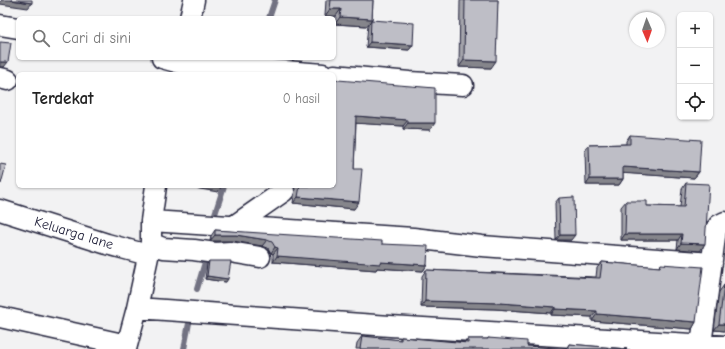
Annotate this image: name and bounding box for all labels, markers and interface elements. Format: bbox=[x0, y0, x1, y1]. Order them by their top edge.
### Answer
north arrow bbox=[629, 12, 665, 48]
map controls bbox=[677, 12, 713, 120]
button: + bbox=[677, 12, 713, 48]
search box bbox=[16, 16, 336, 60]
icon: search bbox=[30, 27, 52, 49]
text: Cari di sini bbox=[62, 29, 131, 47]
button: − bbox=[677, 48, 713, 84]
button: locate bbox=[677, 84, 713, 120]
text: Terdekat bbox=[32, 89, 94, 108]
text: 0 hasil bbox=[283, 91, 320, 106]
street label: Keluarga lane bbox=[32, 213, 116, 253]

